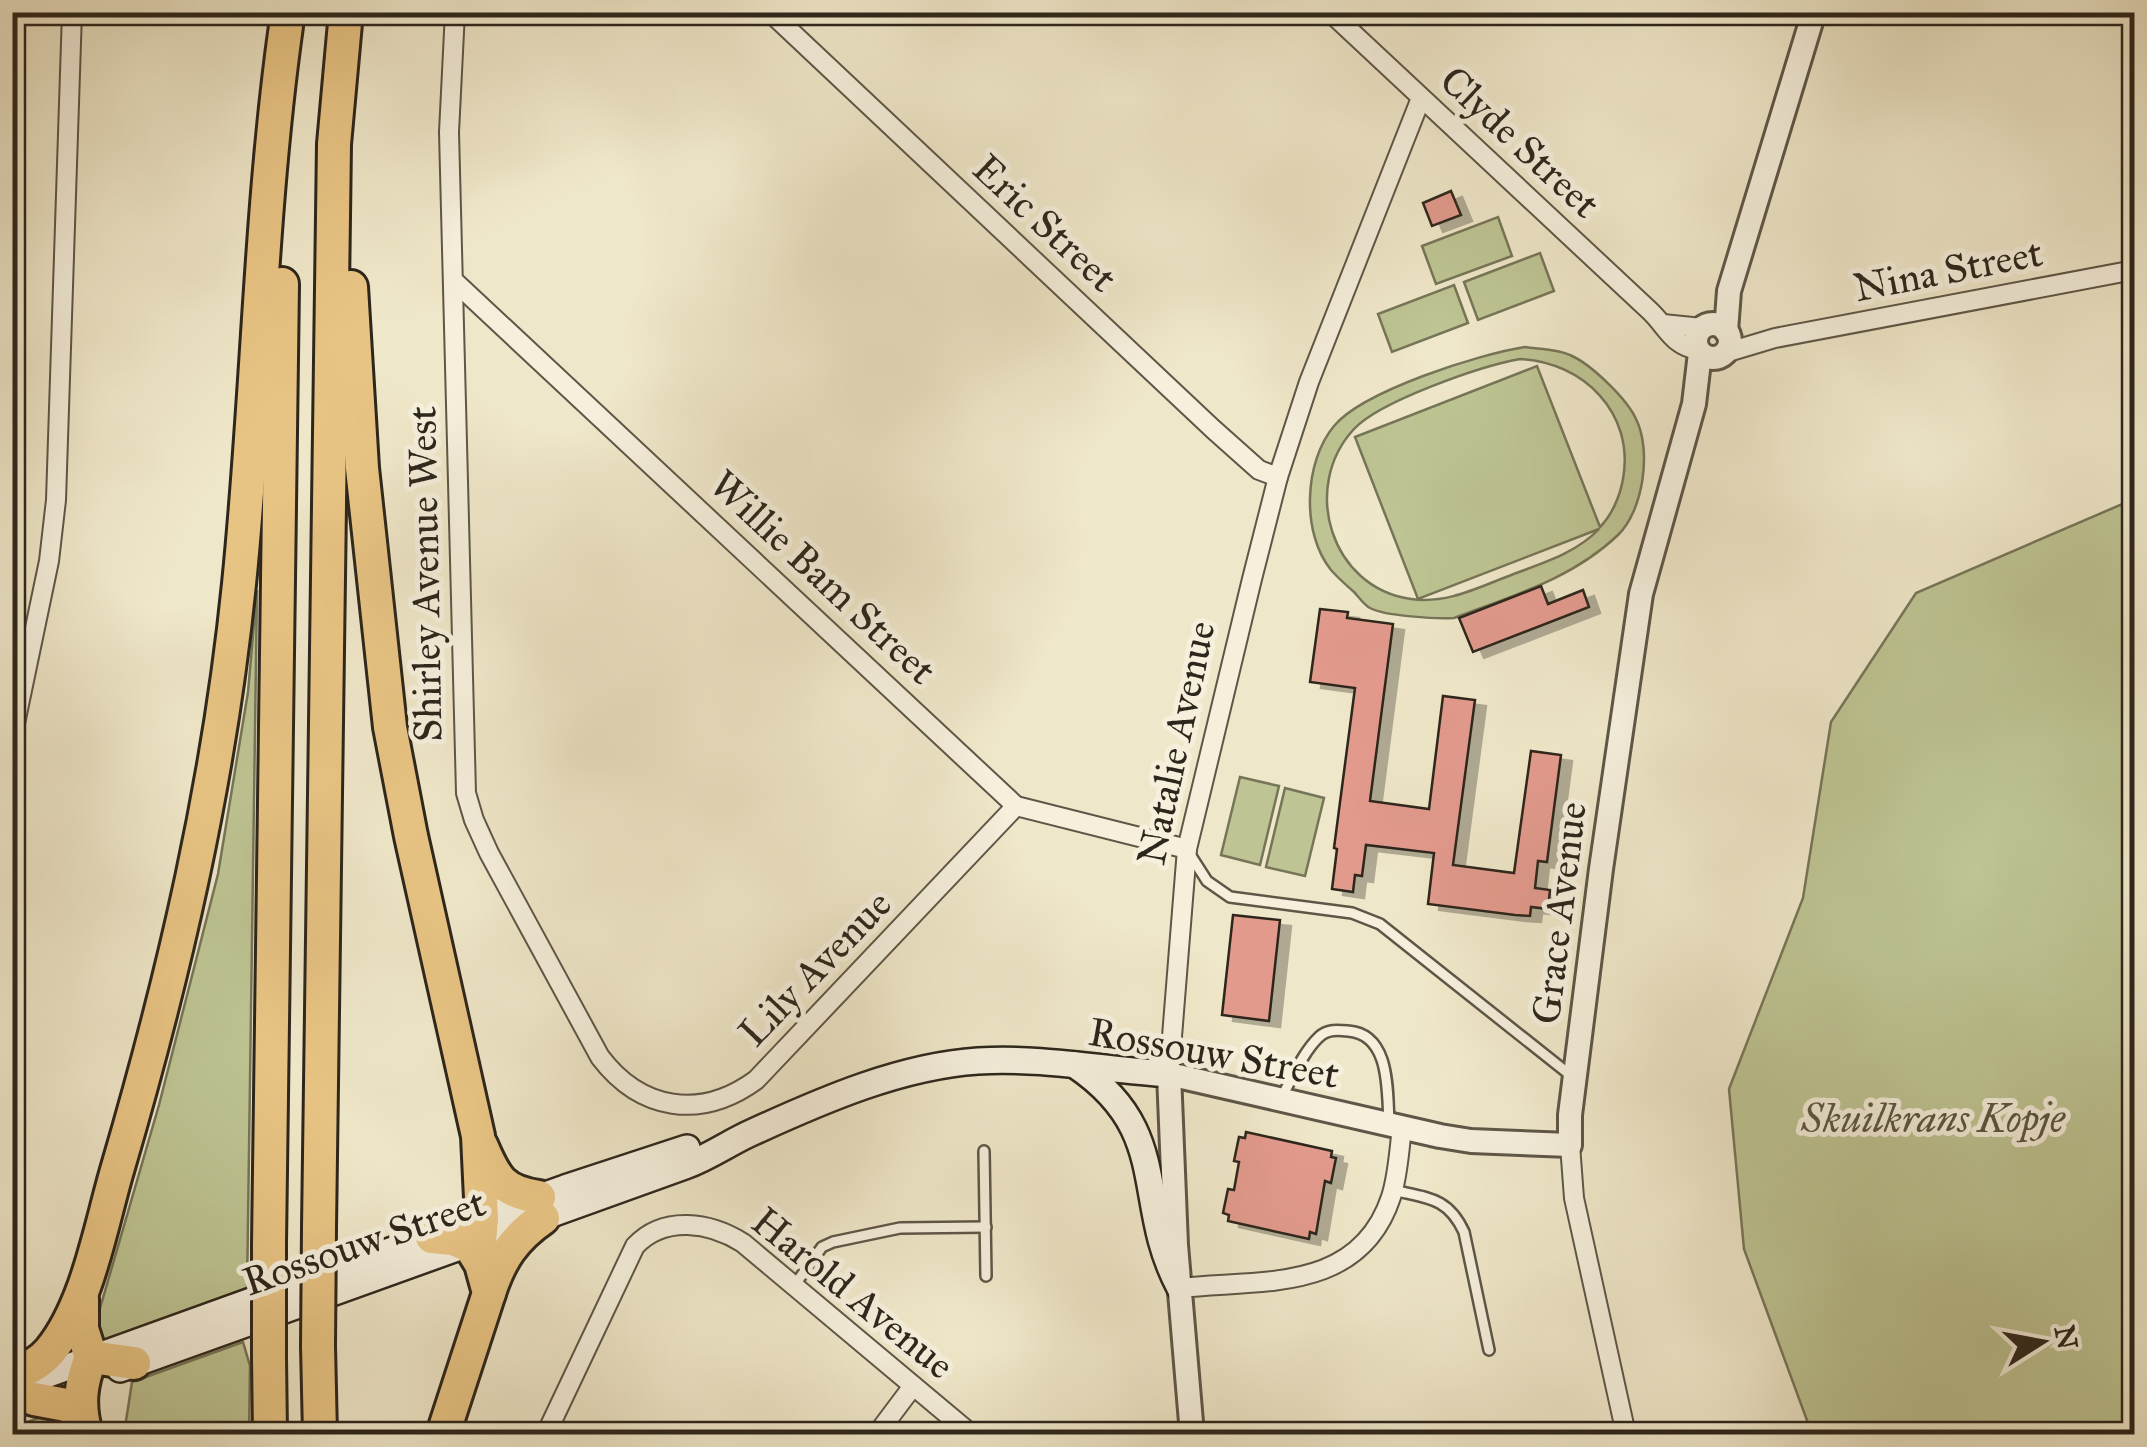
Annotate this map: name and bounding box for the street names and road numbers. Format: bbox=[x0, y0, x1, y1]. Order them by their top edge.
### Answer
street label: Clyde Street bbox=[1430, 56, 1610, 228]
street label: Eric Street bbox=[963, 144, 1127, 302]
street label: Nina Street bbox=[1849, 228, 2047, 312]
street label: Shirley Avenue West bbox=[398, 406, 452, 742]
street label: Willie Bam Street bbox=[700, 460, 946, 694]
street label: Natalie Avenue bbox=[1126, 617, 1226, 869]
street label: Grace Avenue bbox=[1521, 799, 1597, 1027]
street label: Lily Avenue bbox=[729, 880, 901, 1056]
street label: Rossouw Street bbox=[1085, 1007, 1343, 1099]
street label: Rossouw Street bbox=[236, 1178, 492, 1306]
street label: Harold Avenue bbox=[742, 1197, 964, 1389]

